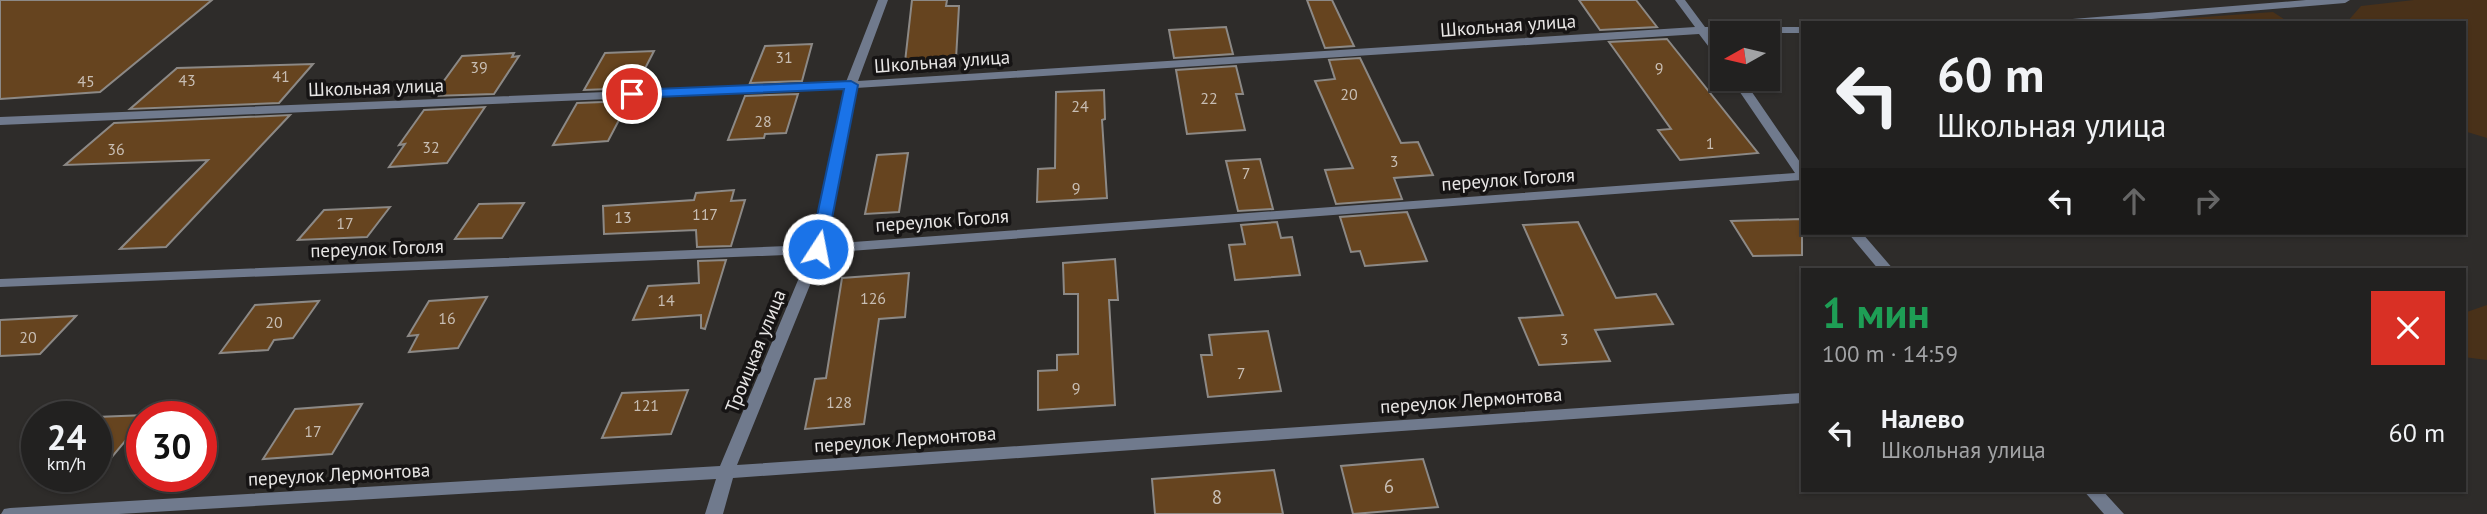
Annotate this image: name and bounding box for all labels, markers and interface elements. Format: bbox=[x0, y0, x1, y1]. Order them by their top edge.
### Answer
street label: Школьная улица bbox=[1439, 8, 1577, 42]
north arrow bbox=[1710, 21, 1780, 91]
map controls bbox=[1710, 21, 1780, 91]
text: 60 m bbox=[1937, 42, 2044, 106]
street label: Школьная улица bbox=[873, 44, 1011, 78]
house number: 31 bbox=[775, 47, 793, 67]
icon: left bbox=[1822, 49, 1913, 140]
house number: 39 bbox=[470, 57, 488, 77]
house number: 9 bbox=[1655, 58, 1663, 78]
pin bbox=[602, 64, 662, 124]
house number: 41 bbox=[272, 66, 290, 86]
house number: 43 bbox=[178, 70, 196, 90]
house number: 45 bbox=[77, 71, 95, 91]
street label: Школьная улица bbox=[308, 73, 444, 101]
icon: arrive bbox=[613, 75, 651, 113]
house number: 20 bbox=[1340, 84, 1358, 104]
house number: 22 bbox=[1200, 88, 1218, 108]
house number: 24 bbox=[1071, 96, 1089, 116]
text: Школьная улица bbox=[1937, 104, 2166, 146]
house number: 28 bbox=[754, 111, 772, 131]
house number: 1 bbox=[1706, 133, 1714, 153]
house number: 32 bbox=[422, 137, 440, 157]
house number: 36 bbox=[107, 139, 125, 159]
house number: 3 bbox=[1390, 151, 1398, 171]
street label: переулок Гоголя bbox=[1440, 162, 1576, 196]
house number: 7 bbox=[1242, 163, 1250, 183]
house number: 9 bbox=[1072, 178, 1080, 198]
icon: left bbox=[2042, 182, 2080, 220]
icon: ahead bbox=[2115, 182, 2153, 220]
icon: right bbox=[2188, 182, 2226, 220]
street label: переулок Гоголя bbox=[874, 203, 1010, 237]
house number: 117 bbox=[692, 204, 718, 224]
house number: 13 bbox=[614, 207, 632, 227]
position arrow bbox=[781, 212, 855, 286]
house number: 17 bbox=[336, 213, 354, 233]
street label: переулок Гоголя bbox=[310, 234, 444, 262]
text: 1 мин bbox=[1822, 285, 1930, 340]
street label: Троицкая улица bbox=[719, 286, 791, 416]
house number: 126 bbox=[860, 288, 886, 308]
house number: 14 bbox=[657, 290, 675, 310]
button: close bbox=[2371, 291, 2445, 365]
house number: 16 bbox=[438, 308, 456, 328]
house number: 20 bbox=[265, 312, 283, 332]
house number: 20 bbox=[19, 327, 37, 347]
house number: 3 bbox=[1560, 329, 1568, 349]
text: 100 m · 14:59 bbox=[1822, 339, 1958, 368]
house number: 7 bbox=[1237, 363, 1245, 383]
house number: 9 bbox=[1072, 378, 1080, 398]
street label: переулок Лермонтова bbox=[1379, 382, 1563, 418]
house number: 128 bbox=[826, 392, 852, 412]
house number: 121 bbox=[633, 395, 659, 415]
speed limit sign: 30 bbox=[126, 401, 217, 492]
text: Налево bbox=[1881, 402, 1965, 435]
text: 24 bbox=[47, 414, 86, 460]
icon: left bbox=[1822, 414, 1860, 452]
text: 60 m bbox=[2389, 416, 2445, 449]
house number: 17 bbox=[304, 421, 322, 441]
street label: переулок Лермонтова bbox=[813, 421, 997, 457]
text: Школьная улица bbox=[1881, 435, 2046, 464]
text: km/h bbox=[47, 452, 86, 475]
street label: переулок Лермонтова bbox=[247, 457, 431, 491]
house number: 6 bbox=[1384, 474, 1394, 498]
house number: 8 bbox=[1212, 485, 1222, 509]

